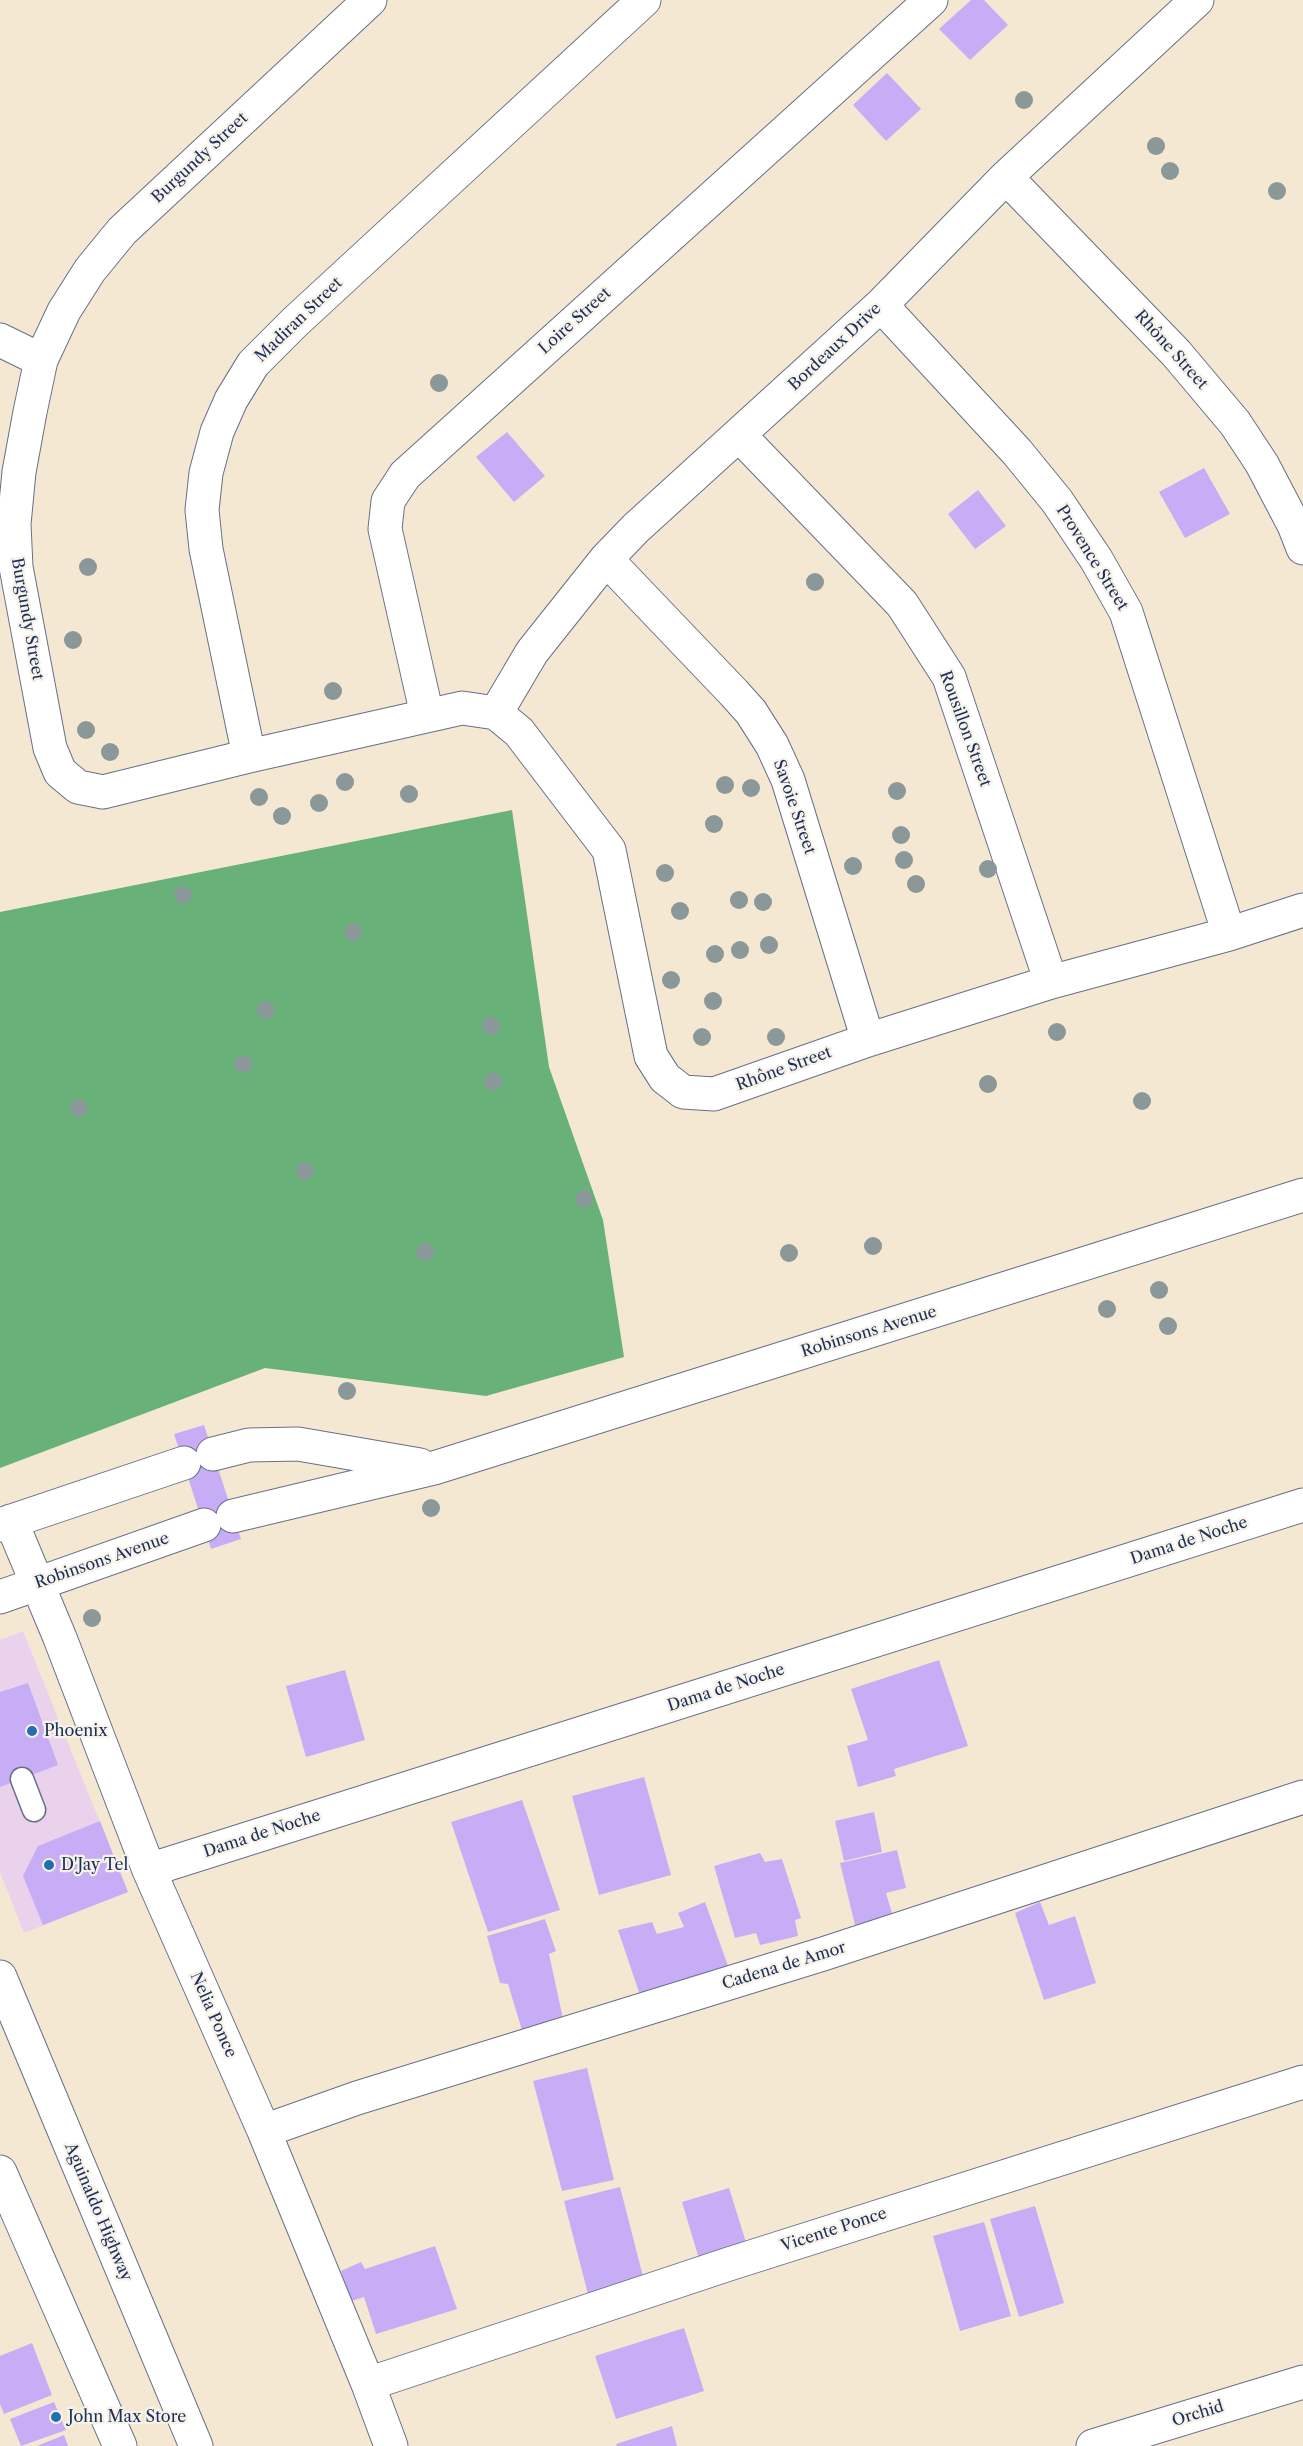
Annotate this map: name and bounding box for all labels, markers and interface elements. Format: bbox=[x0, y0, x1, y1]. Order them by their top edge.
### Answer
street label: Burgundy Street bbox=[148, 109, 252, 207]
street label: Madiran Street bbox=[251, 274, 347, 366]
street label: Loire Street bbox=[535, 284, 615, 358]
street label: Bordeaux Drive bbox=[785, 299, 885, 395]
street label: Rhône Street bbox=[1130, 306, 1212, 394]
street label: Provence Street bbox=[1052, 502, 1132, 614]
street label: Burgundy Street bbox=[7, 556, 47, 682]
street label: Rousillon Street bbox=[935, 668, 995, 790]
street label: Savoie Street bbox=[769, 757, 819, 857]
street label: Rhône Street bbox=[734, 1043, 834, 1095]
street label: Robinsons Avenue bbox=[799, 1302, 939, 1362]
street label: Dama de Noche bbox=[1128, 1513, 1250, 1569]
street label: Robinsons Avenue bbox=[32, 1529, 172, 1593]
street label: Dama de Noche bbox=[665, 1660, 787, 1716]
place label: Phoenix bbox=[44, 1721, 108, 1741]
marker: Phoenix bbox=[25, 1724, 39, 1738]
street label: Dama de Noche bbox=[201, 1806, 323, 1862]
place label: D'Jay Tel bbox=[61, 1855, 128, 1875]
marker: D'Jay Tel bbox=[42, 1858, 56, 1872]
street label: Cadena de Amor bbox=[720, 1938, 848, 1994]
street label: Nelia Ponce bbox=[186, 1969, 240, 2061]
street label: Aguinaldo Highway bbox=[60, 2140, 136, 2284]
street label: Vicente Ponce bbox=[779, 2204, 889, 2256]
street label: Orchid bbox=[1170, 2397, 1226, 2431]
place label: John Max Store bbox=[68, 2407, 186, 2427]
marker: John Max Store bbox=[49, 2410, 63, 2424]

